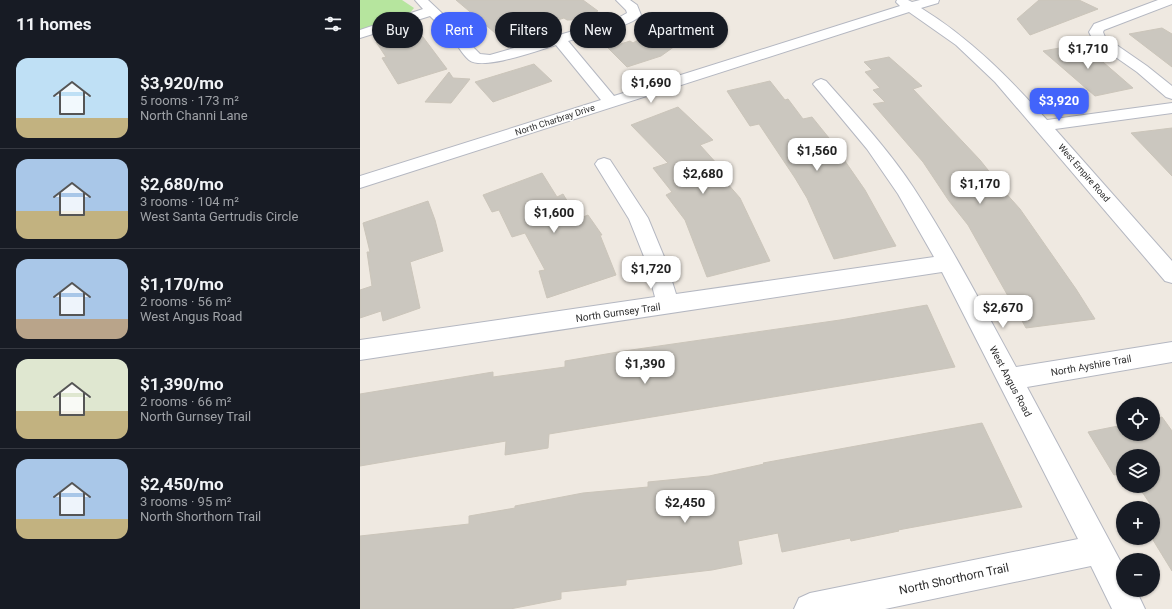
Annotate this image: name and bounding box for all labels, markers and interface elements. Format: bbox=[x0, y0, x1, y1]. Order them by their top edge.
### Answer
chip: Buy bbox=[372, 12, 423, 48]
chip: Rent bbox=[431, 12, 487, 48]
chip: Filters bbox=[495, 12, 562, 48]
chip: New bbox=[570, 12, 626, 48]
chip: Apartment bbox=[634, 12, 728, 48]
icon: filters bbox=[322, 13, 344, 35]
text: 11 homes bbox=[16, 14, 92, 34]
pin: $1,710 bbox=[1055, 36, 1121, 70]
text: $1,710 bbox=[1068, 41, 1108, 56]
pin: $1,690 bbox=[618, 70, 684, 104]
text: $3,920/mo bbox=[140, 73, 224, 93]
icon: home bbox=[48, 74, 96, 122]
text: $1,690 bbox=[631, 75, 671, 90]
pin: $3,920 bbox=[1026, 88, 1092, 122]
text: 5 rooms · 173 m² bbox=[140, 93, 239, 108]
text: $3,920 bbox=[1039, 93, 1079, 108]
street label: North Charbray Drive bbox=[514, 102, 596, 138]
text: North Channi Lane bbox=[140, 108, 248, 123]
pin: $1,560 bbox=[784, 138, 850, 172]
street label: West Empire Road bbox=[1056, 142, 1112, 204]
text: $1,560 bbox=[797, 143, 837, 158]
pin: $2,680 bbox=[670, 161, 736, 195]
text: $2,680 bbox=[683, 166, 723, 181]
pin: $1,170 bbox=[947, 171, 1013, 205]
text: $2,680/mo bbox=[140, 174, 224, 194]
icon: home bbox=[48, 175, 96, 223]
text: $1,170 bbox=[960, 176, 1000, 191]
text: 3 rooms · 104 m² bbox=[140, 194, 239, 209]
pin: $1,600 bbox=[521, 200, 587, 234]
text: $1,600 bbox=[534, 205, 574, 220]
text: West Santa Gertrudis Circle bbox=[140, 209, 298, 224]
pin: $1,720 bbox=[618, 256, 684, 290]
text: $1,720 bbox=[631, 261, 671, 276]
text: $1,170/mo bbox=[140, 274, 224, 294]
icon: home bbox=[48, 275, 96, 323]
text: 2 rooms · 56 m² bbox=[140, 294, 232, 309]
pin: $2,670 bbox=[970, 295, 1036, 329]
text: $2,670 bbox=[983, 300, 1023, 315]
street label: North Gurnsey Trail bbox=[575, 301, 661, 324]
text: West Angus Road bbox=[140, 309, 242, 324]
street label: West Angus Road bbox=[987, 344, 1034, 419]
pin: $1,390 bbox=[612, 351, 678, 385]
street label: North Ayshire Trail bbox=[1050, 353, 1132, 378]
text: $1,390 bbox=[625, 356, 665, 371]
text: $1,390/mo bbox=[140, 374, 224, 394]
icon: home bbox=[48, 375, 96, 423]
text: 2 rooms · 66 m² bbox=[140, 394, 232, 409]
map controls bbox=[1116, 397, 1160, 597]
button: locate bbox=[1116, 397, 1160, 441]
text: North Gurnsey Trail bbox=[140, 409, 251, 424]
button: layers bbox=[1116, 449, 1160, 493]
text: $2,450/mo bbox=[140, 474, 224, 494]
icon: home bbox=[48, 475, 96, 523]
pin: $2,450 bbox=[652, 490, 718, 524]
text: 3 rooms · 95 m² bbox=[140, 494, 232, 509]
text: $2,450 bbox=[665, 495, 705, 510]
button: + bbox=[1116, 501, 1160, 545]
text: North Shorthorn Trail bbox=[140, 509, 261, 524]
button: − bbox=[1116, 553, 1160, 597]
street label: North Shorthorn Trail bbox=[898, 561, 1010, 597]

